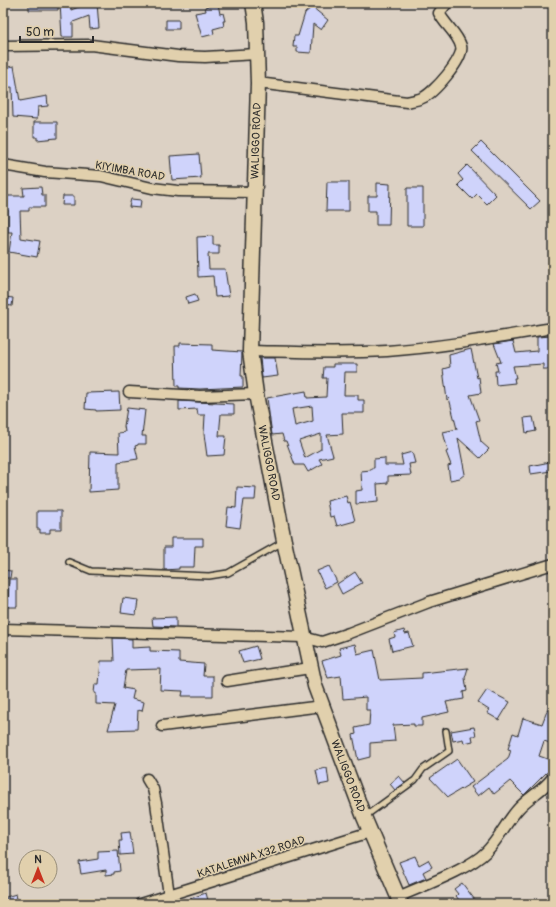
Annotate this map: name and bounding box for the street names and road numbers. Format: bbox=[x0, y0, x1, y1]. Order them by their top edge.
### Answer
street label: WALIGGO ROAD bbox=[248, 102, 264, 179]
street label: KIYIMBA ROAD bbox=[94, 158, 166, 184]
street label: WALIGGO ROAD bbox=[255, 424, 283, 502]
street label: WALIGGO ROAD bbox=[328, 738, 368, 814]
street label: KATALEMWA X32 ROAD bbox=[196, 833, 306, 881]

